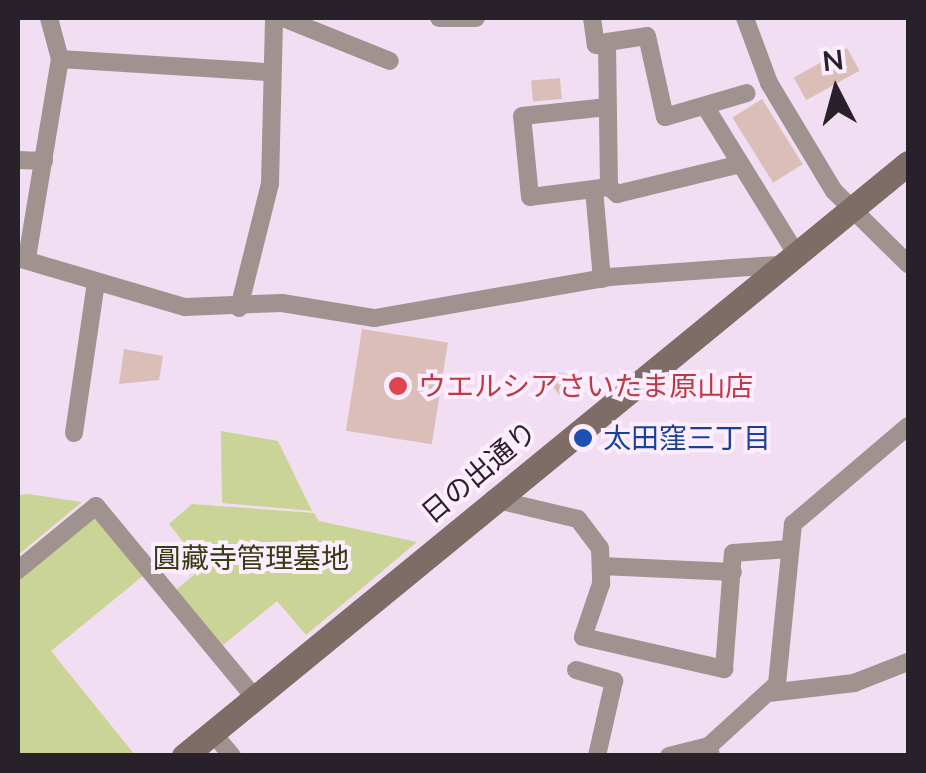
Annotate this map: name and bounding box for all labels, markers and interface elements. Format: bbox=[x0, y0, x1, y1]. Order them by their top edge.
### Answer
north arrow bbox=[786, 40, 886, 140]
text: N bbox=[820, 41, 845, 78]
place label: ウエルシアさいたま原山店 bbox=[418, 369, 754, 403]
marker: ウエルシアさいたま原山店 bbox=[387, 375, 409, 397]
street label: 日の出通り bbox=[415, 414, 543, 530]
place label: 太田窪三丁目 bbox=[603, 421, 771, 455]
marker: 太田窪三丁目 bbox=[572, 427, 594, 449]
park label: 圓藏寺管理墓地 bbox=[153, 541, 349, 575]

